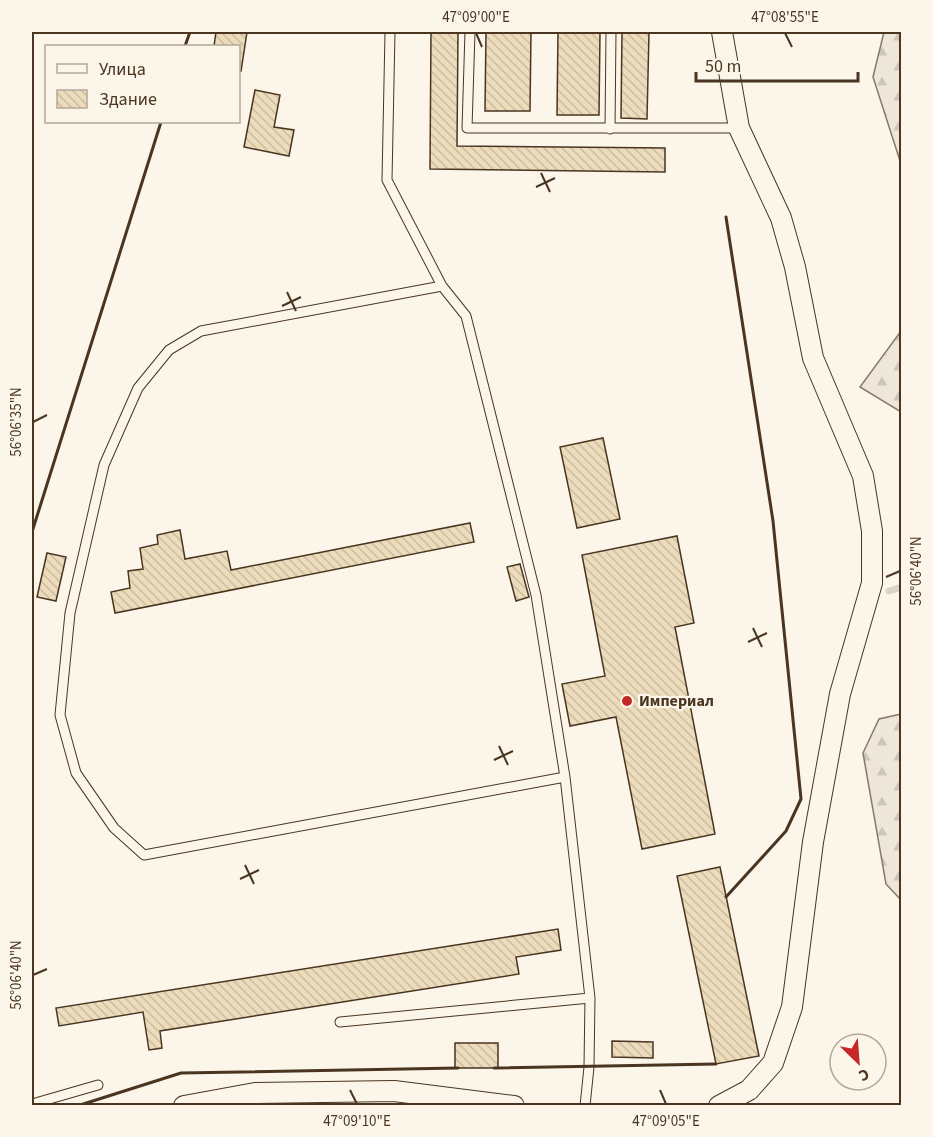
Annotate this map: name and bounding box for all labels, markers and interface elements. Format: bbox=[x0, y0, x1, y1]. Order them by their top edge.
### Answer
text: 47°09'00"E bbox=[442, 7, 510, 28]
text: 47°08'55"E bbox=[751, 7, 819, 28]
legend bbox=[45, 45, 240, 123]
scale bar bbox=[696, 45, 858, 83]
text: 50 m bbox=[705, 54, 741, 79]
text: Улица bbox=[99, 57, 146, 82]
text: Здание bbox=[99, 87, 157, 112]
text: 56°06'35"N bbox=[6, 387, 27, 457]
text: 56°06'40"N bbox=[906, 536, 927, 606]
place label: Империал bbox=[639, 690, 714, 712]
marker: Империал bbox=[620, 694, 634, 708]
text: 56°06'40"N bbox=[6, 940, 27, 1010]
north arrow bbox=[828, 1032, 888, 1092]
text: С bbox=[855, 1063, 873, 1087]
text: 47°09'10"E bbox=[323, 1111, 391, 1132]
text: 47°09'05"E bbox=[632, 1111, 700, 1132]

